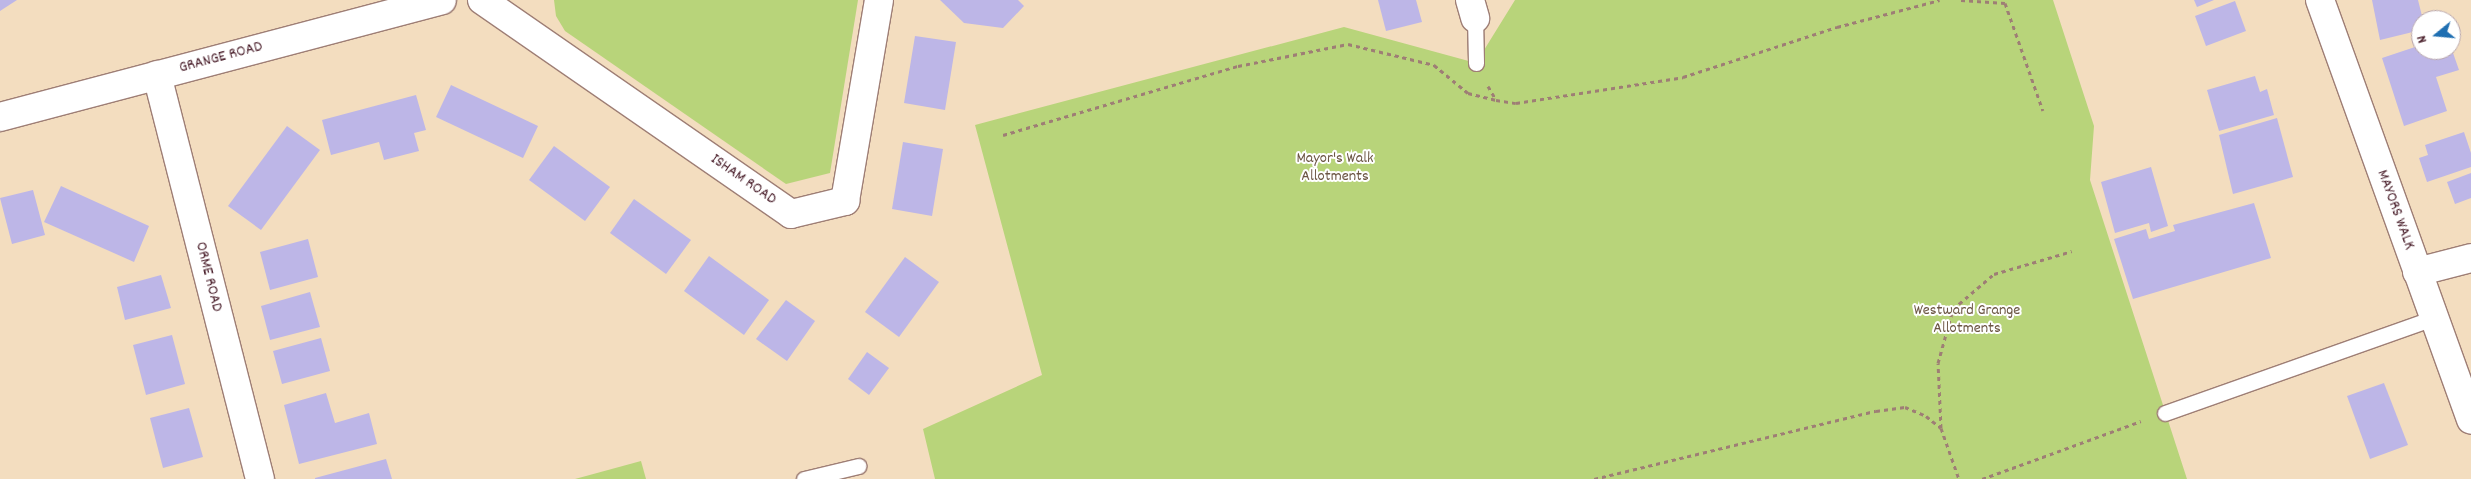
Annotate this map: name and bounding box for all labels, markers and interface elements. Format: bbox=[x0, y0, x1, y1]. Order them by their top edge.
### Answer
north arrow bbox=[2411, 10, 2461, 60]
text: N bbox=[2412, 33, 2433, 45]
street label: GRANGE ROAD bbox=[177, 38, 265, 78]
park label: Mayor's Walk Allotments bbox=[1296, 149, 1374, 187]
street label: ISHAM ROAD bbox=[706, 150, 780, 210]
street label: MAYORS WALK bbox=[2372, 167, 2418, 253]
street label: ORME ROAD bbox=[190, 240, 226, 314]
park label: Westward Grange Allotments bbox=[1914, 301, 2020, 339]

